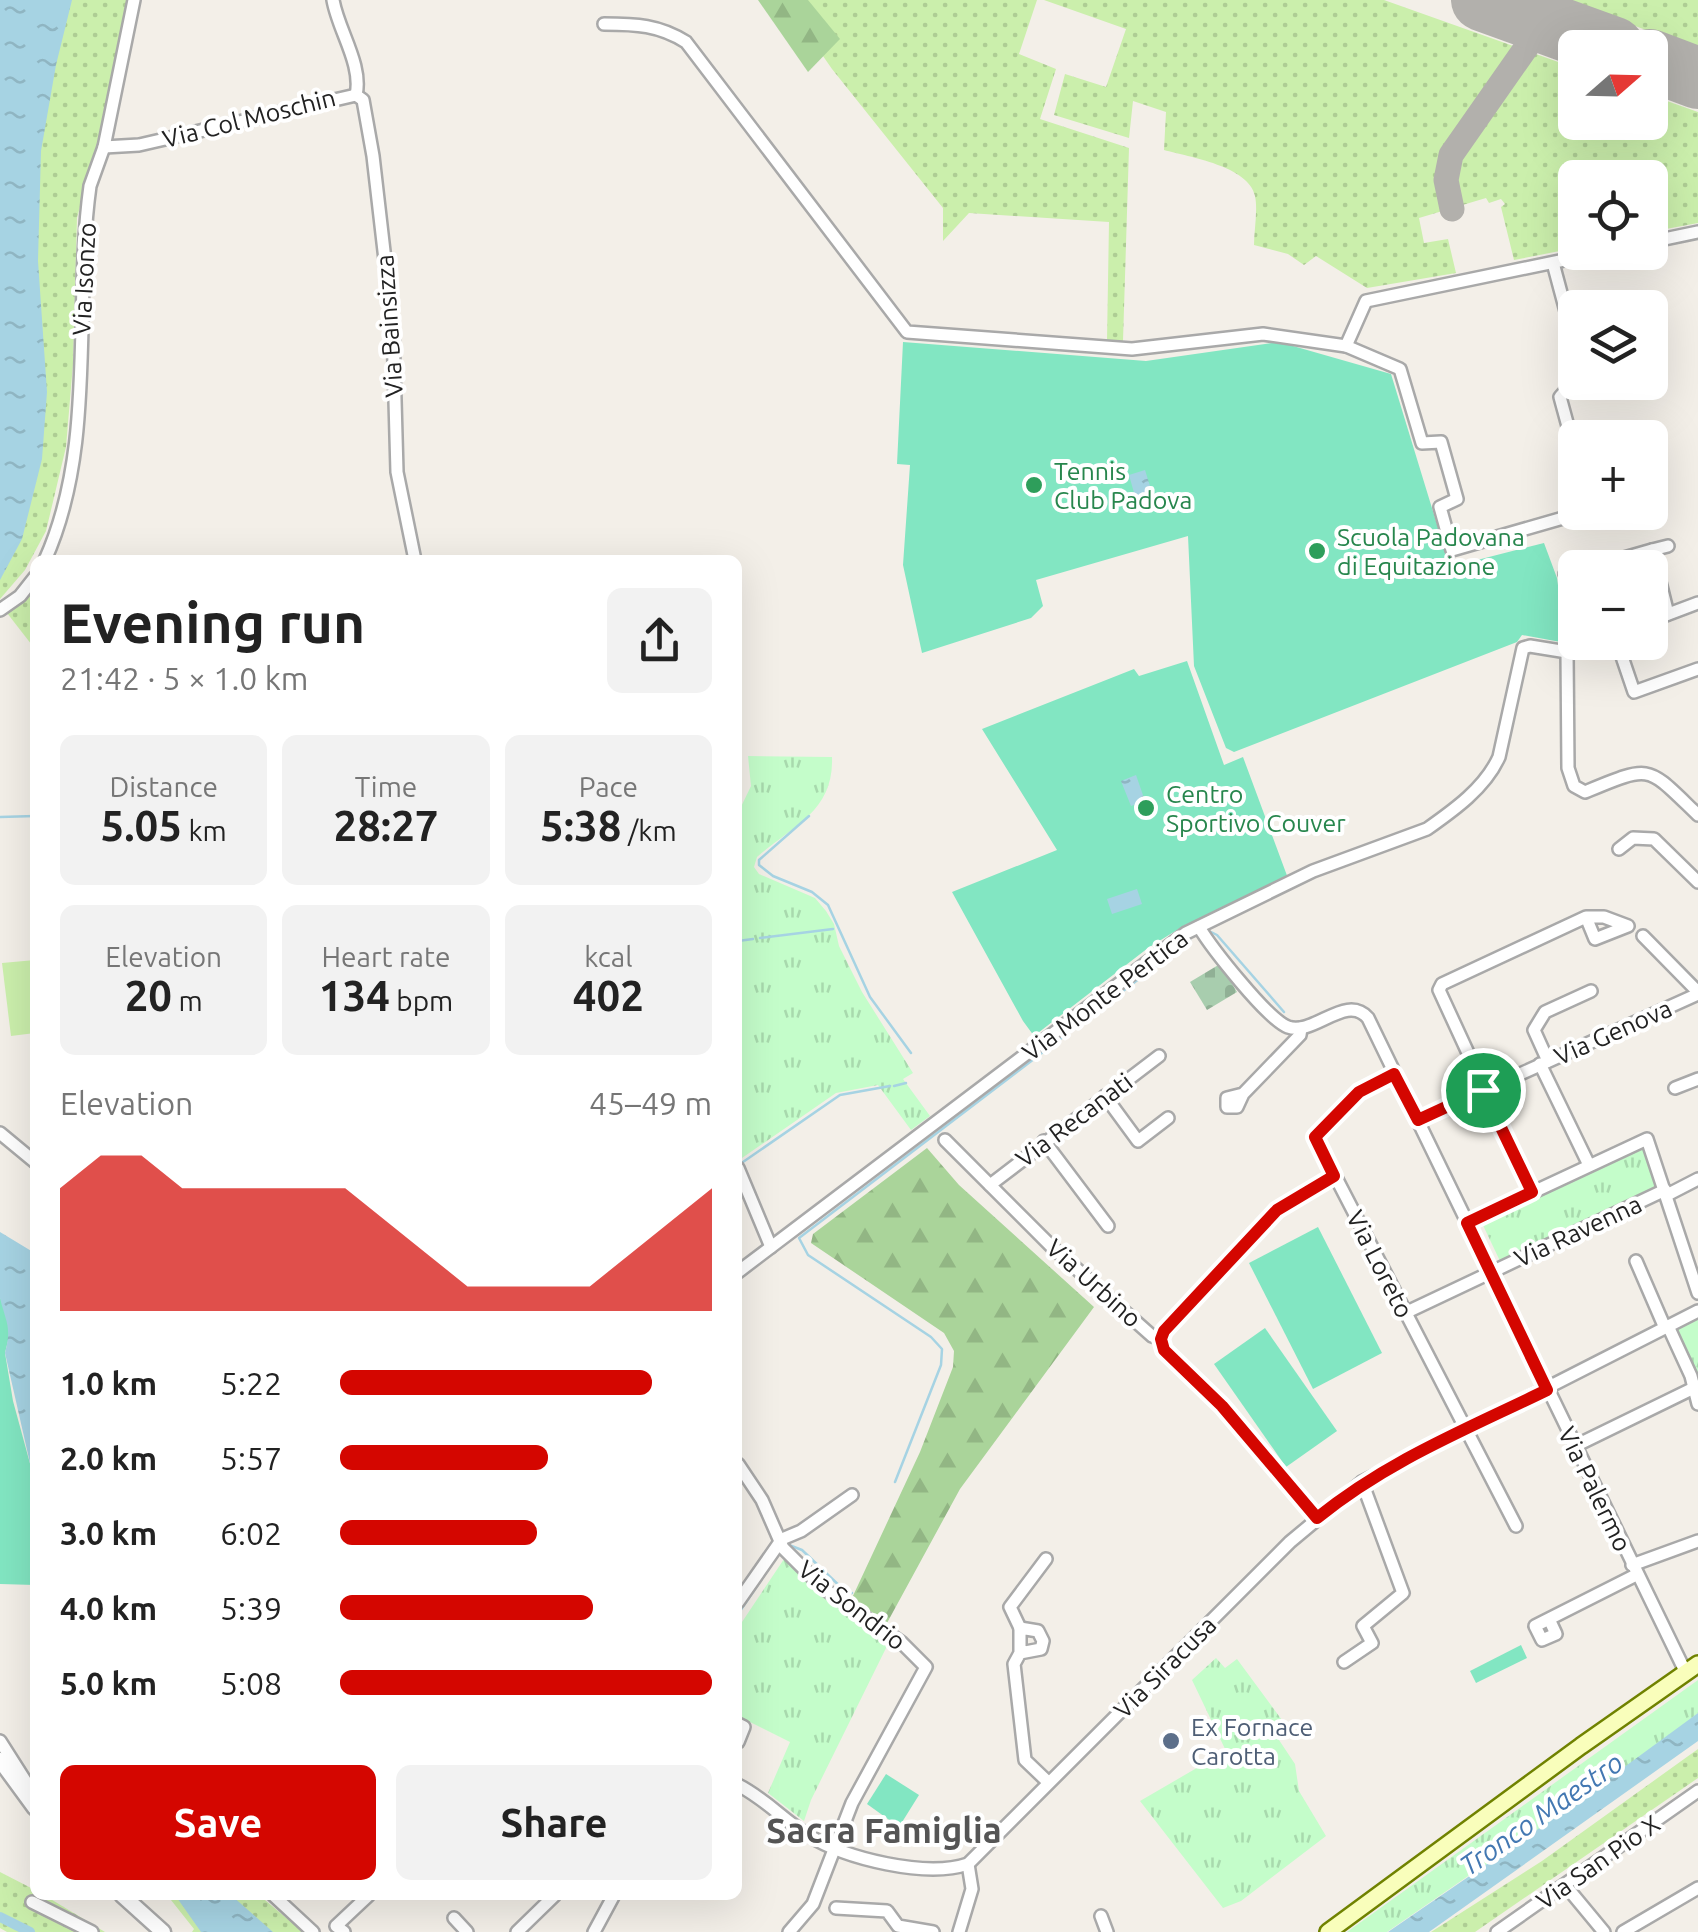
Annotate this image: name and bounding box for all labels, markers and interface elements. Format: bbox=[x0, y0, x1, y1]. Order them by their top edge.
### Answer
north arrow bbox=[1558, 30, 1668, 140]
map controls bbox=[1558, 30, 1668, 660]
street label: Via Col Moschin bbox=[160, 83, 338, 153]
button: locate bbox=[1558, 160, 1668, 270]
street label: Via Isonzo bbox=[67, 222, 101, 336]
street label: Via Bainsizza bbox=[370, 254, 408, 398]
button: layers bbox=[1558, 290, 1668, 400]
button: + bbox=[1558, 420, 1668, 530]
place label: Tennis Club Padova bbox=[1054, 457, 1192, 514]
marker: Tennis Club Padova bbox=[1023, 474, 1045, 496]
place label: Scuola Padovana di Equitazione bbox=[1337, 523, 1525, 580]
marker: Scuola Padovana di Equitazione bbox=[1306, 540, 1328, 562]
button: − bbox=[1558, 550, 1668, 660]
button: share bbox=[607, 588, 712, 693]
text: Evening run bbox=[60, 592, 365, 653]
text: 21:42 · 5 × 1.0 km bbox=[60, 660, 308, 696]
text: Distance bbox=[109, 771, 218, 802]
text: Time bbox=[355, 771, 417, 802]
text: Pace bbox=[579, 771, 638, 802]
place label: Centro Sportivo Couver bbox=[1166, 780, 1346, 837]
marker: Centro Sportivo Couver bbox=[1135, 797, 1157, 819]
text: 5.05 bbox=[101, 802, 182, 849]
text: 28:27 bbox=[333, 802, 439, 849]
text: 5:38 bbox=[540, 802, 621, 849]
text: km bbox=[182, 815, 227, 846]
text: /km bbox=[621, 815, 677, 846]
street label: Via Monte Pertica bbox=[1017, 924, 1193, 1066]
text: Elevation bbox=[105, 941, 222, 972]
text: Heart rate bbox=[322, 941, 450, 972]
text: kcal bbox=[584, 941, 632, 972]
text: 20 bbox=[125, 972, 172, 1019]
text: 134 bbox=[319, 972, 390, 1019]
text: 402 bbox=[573, 972, 644, 1019]
text: m bbox=[172, 985, 203, 1016]
text: bpm bbox=[390, 985, 453, 1016]
street label: Via Genova bbox=[1550, 994, 1676, 1070]
pin bbox=[1441, 1048, 1526, 1133]
icon: arrive bbox=[1456, 1063, 1511, 1118]
street label: Via Recanati bbox=[1010, 1067, 1138, 1173]
text: Elevation bbox=[60, 1085, 193, 1121]
text: 45–49 m bbox=[589, 1085, 712, 1121]
street label: Via Ravenna bbox=[1510, 1189, 1646, 1273]
street label: Via Loreto bbox=[1341, 1206, 1419, 1322]
street label: Via Urbino bbox=[1041, 1233, 1147, 1333]
text: 1.0 km bbox=[60, 1365, 157, 1401]
text: 5:22 bbox=[220, 1365, 282, 1401]
street label: Via Palermo bbox=[1553, 1422, 1637, 1556]
text: 2.0 km bbox=[60, 1440, 157, 1476]
text: 5:57 bbox=[220, 1440, 282, 1476]
text: 3.0 km bbox=[60, 1515, 157, 1551]
text: 6:02 bbox=[220, 1515, 282, 1551]
street label: Via Sondrio bbox=[793, 1555, 911, 1655]
text: 4.0 km bbox=[60, 1590, 157, 1626]
text: 5:39 bbox=[220, 1590, 282, 1626]
street label: Via Siracusa bbox=[1108, 1610, 1222, 1724]
text: 5.0 km bbox=[60, 1665, 157, 1701]
text: 5:08 bbox=[220, 1665, 282, 1701]
place label: Ex Fornace Carotta bbox=[1191, 1713, 1313, 1770]
marker: Ex Fornace Carotta bbox=[1160, 1730, 1182, 1752]
water label: Tronco Maestro bbox=[1453, 1746, 1628, 1881]
button: Save bbox=[60, 1765, 376, 1880]
button: Share bbox=[396, 1765, 712, 1880]
street label: Via San Pio X bbox=[1531, 1809, 1665, 1915]
district label: Sacra Famiglia bbox=[766, 1810, 1002, 1850]

